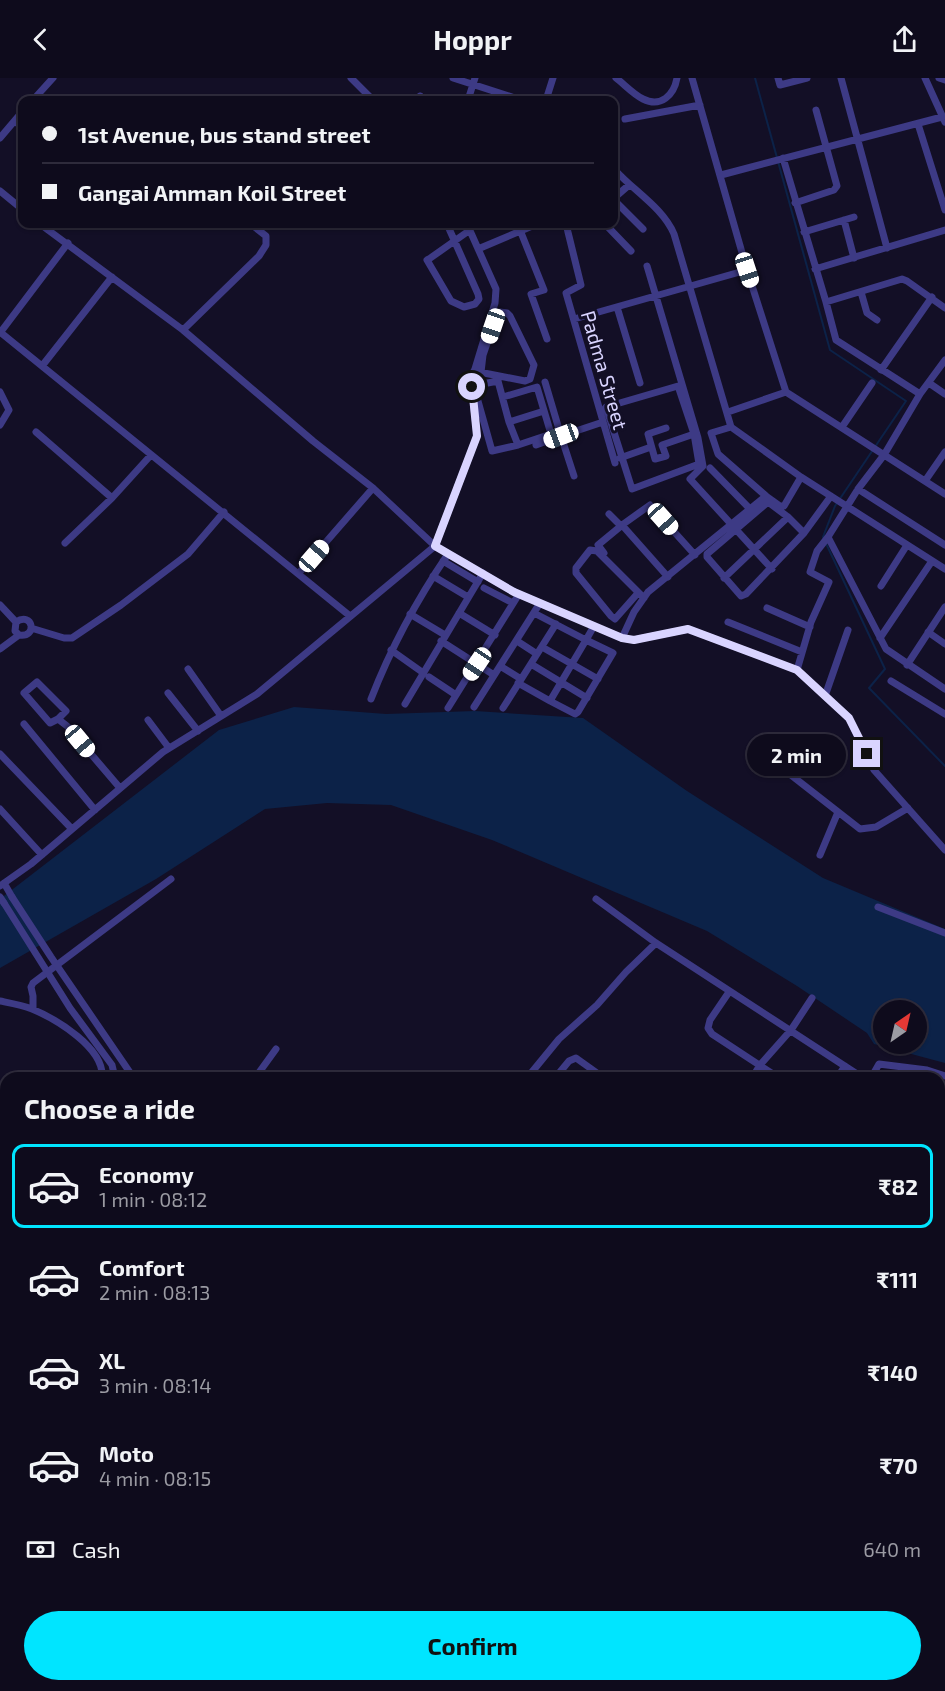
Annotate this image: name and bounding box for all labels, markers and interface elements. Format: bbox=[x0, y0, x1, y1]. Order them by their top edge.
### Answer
icon: back bbox=[24, 23, 57, 56]
text: Hoppr bbox=[433, 23, 512, 55]
icon: share bbox=[888, 23, 921, 56]
text: 1st Avenue, bus stand street bbox=[78, 121, 370, 147]
text: Gangai Amman Koil Street bbox=[78, 179, 346, 205]
car bbox=[733, 250, 761, 290]
car bbox=[479, 306, 507, 346]
street label: Padma Street bbox=[577, 308, 634, 433]
route start bbox=[458, 373, 485, 400]
car bbox=[541, 421, 581, 451]
car bbox=[644, 500, 682, 538]
car bbox=[295, 537, 333, 575]
car bbox=[459, 644, 495, 684]
car bbox=[62, 721, 98, 761]
callout: 2 min bbox=[747, 733, 846, 775]
route end bbox=[853, 740, 880, 767]
text: 2 min bbox=[771, 743, 822, 767]
north arrow bbox=[873, 1000, 927, 1054]
map controls bbox=[873, 1000, 927, 1054]
text: Choose a ride bbox=[24, 1092, 195, 1124]
icon: car bbox=[27, 1159, 81, 1213]
text: Economy bbox=[99, 1161, 194, 1187]
text: ₹82 bbox=[879, 1173, 918, 1199]
text: 1 min · 08:12 bbox=[99, 1187, 207, 1211]
icon: car bbox=[27, 1252, 81, 1306]
text: Comfort bbox=[99, 1254, 184, 1280]
text: ₹111 bbox=[876, 1266, 918, 1292]
text: 2 min · 08:13 bbox=[99, 1280, 210, 1304]
icon: car bbox=[27, 1345, 81, 1399]
text: XL bbox=[99, 1347, 125, 1373]
text: ₹140 bbox=[868, 1359, 918, 1385]
text: 3 min · 08:14 bbox=[99, 1373, 212, 1397]
icon: car bbox=[27, 1438, 81, 1492]
text: Moto bbox=[99, 1440, 154, 1466]
text: ₹70 bbox=[879, 1452, 918, 1478]
text: 4 min · 08:15 bbox=[99, 1466, 211, 1490]
icon: cash bbox=[24, 1533, 57, 1566]
text: Cash bbox=[72, 1536, 121, 1562]
text: 640 m bbox=[863, 1537, 921, 1561]
button: Confirm bbox=[24, 1611, 921, 1680]

